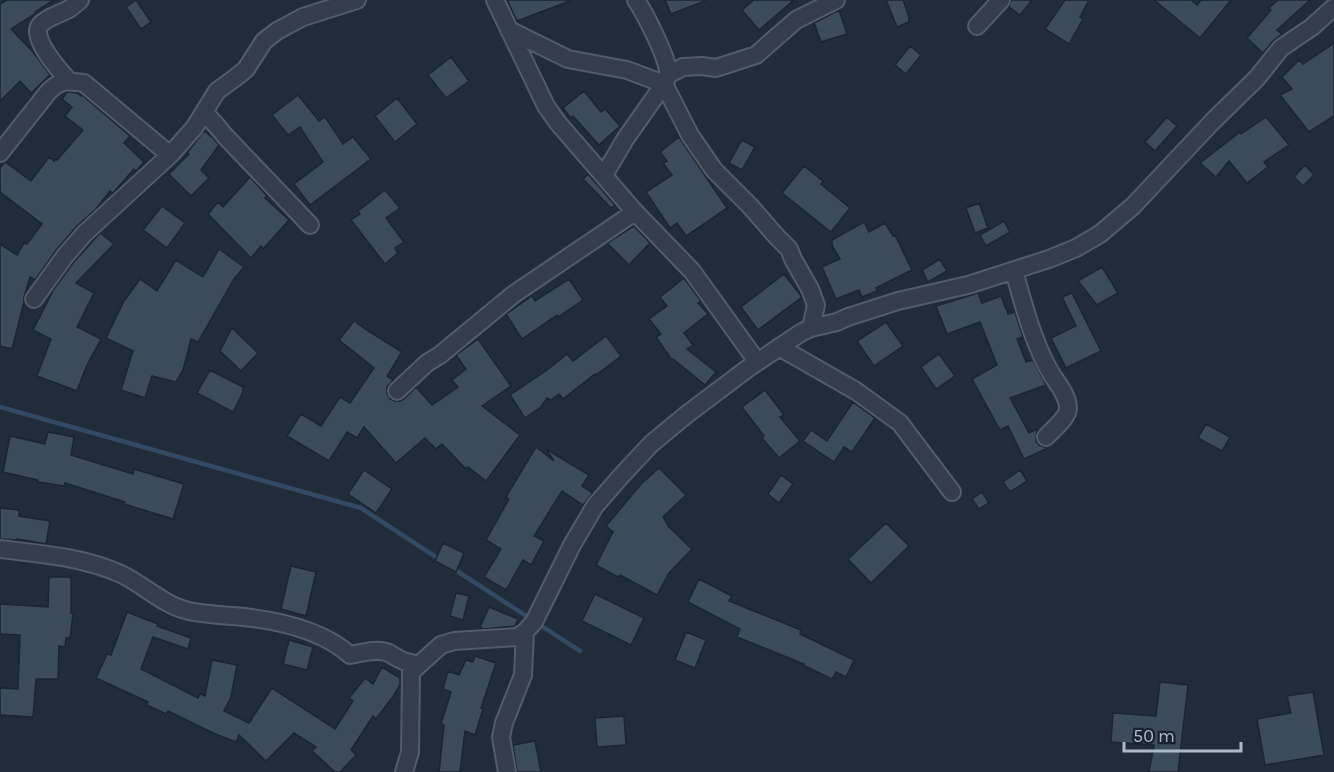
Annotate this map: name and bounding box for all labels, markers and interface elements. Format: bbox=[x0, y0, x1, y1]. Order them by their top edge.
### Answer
scale bar bbox=[1124, 715, 1241, 753]
text: 50 m bbox=[1133, 725, 1175, 747]

